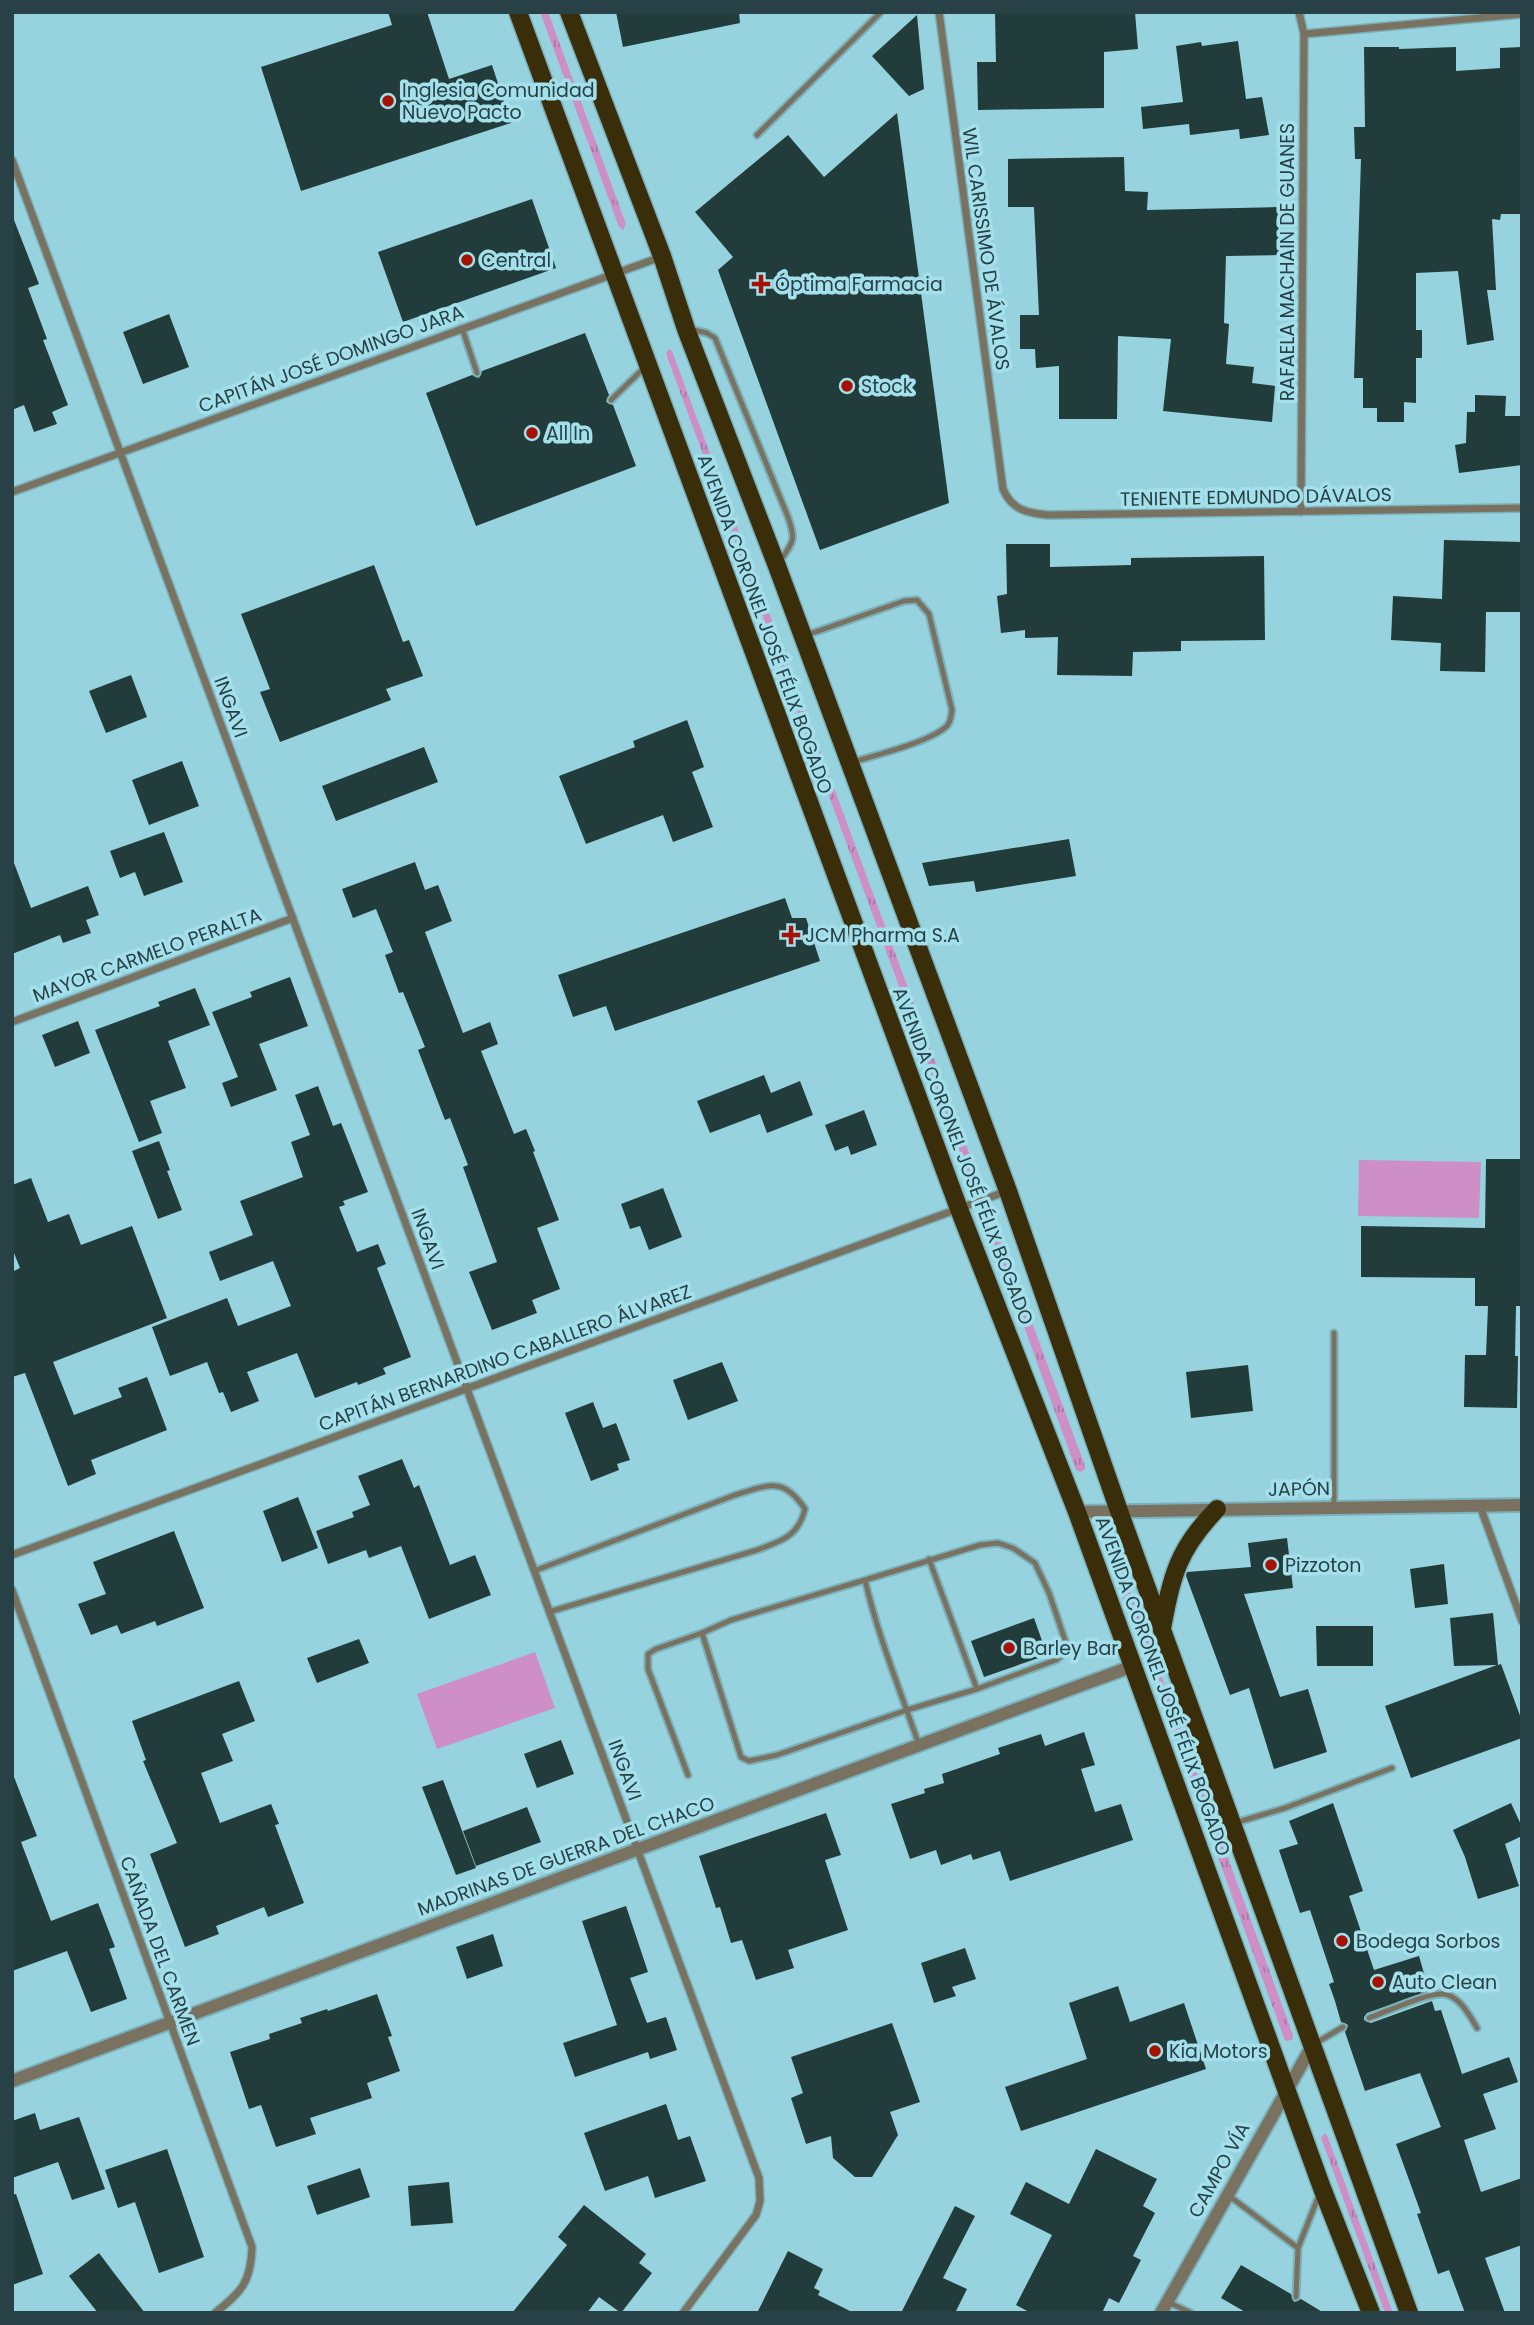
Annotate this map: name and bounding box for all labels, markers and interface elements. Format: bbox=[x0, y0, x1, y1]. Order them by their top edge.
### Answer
place label: Inglesia Comunidad Nuevo Pacto bbox=[402, 77, 595, 126]
marker: Inglesia Comunidad Nuevo Pacto bbox=[380, 93, 396, 109]
street label: RAFAELA MACHAIN DE GUANES bbox=[1274, 123, 1301, 401]
street label: WIL CARISSIMO DE ÁVALOS bbox=[956, 126, 1016, 372]
place label: Central bbox=[481, 247, 551, 274]
marker: Central bbox=[459, 252, 475, 268]
place label: Óptima Farmacia bbox=[775, 271, 943, 298]
marker: Óptima Farmacia bbox=[753, 276, 769, 292]
street label: CAPITÁN JOSÉ DOMINGO JARA bbox=[195, 298, 468, 420]
place label: Stock bbox=[861, 373, 913, 400]
marker: Stock bbox=[839, 378, 855, 394]
place label: All In bbox=[546, 420, 590, 447]
marker: All In bbox=[524, 425, 540, 441]
street label: AVENIDA CORONEL JOSÉ FÉLIX BOGADO bbox=[691, 450, 839, 798]
street label: TENIENTE EDMUNDO DÁVALOS bbox=[1120, 481, 1392, 513]
street label: INGAVI bbox=[208, 673, 254, 741]
street label: MAYOR CARMELO PERALTA bbox=[29, 901, 265, 1009]
place label: JCM Pharma S.A bbox=[805, 922, 960, 949]
marker: JCM Pharma S.A bbox=[783, 927, 799, 943]
street label: AVENIDA CORONEL JOSÉ FÉLIX BOGADO bbox=[886, 983, 1040, 1329]
street label: INGAVI bbox=[405, 1205, 451, 1273]
street label: CAPITÁN BERNARDINO CABALLERO ÁLVAREZ bbox=[315, 1278, 695, 1438]
street label: JAPÓN bbox=[1268, 1475, 1330, 1503]
street label: AVENIDA CORONEL JOSÉ FÉLIX BOGADO bbox=[1089, 1512, 1237, 1860]
place label: Pizzoton bbox=[1285, 1552, 1361, 1579]
marker: Pizzoton bbox=[1263, 1557, 1279, 1573]
place label: Barley Bar bbox=[1023, 1635, 1118, 1662]
marker: Barley Bar bbox=[1001, 1640, 1017, 1656]
street label: INGAVI bbox=[602, 1736, 648, 1804]
street label: MADRINAS DE GUERRA DEL CHACO bbox=[414, 1790, 718, 1922]
street label: CAÑADA DEL CARMEN bbox=[113, 1852, 207, 2050]
place label: Bodega Sorbos bbox=[1356, 1928, 1501, 1955]
marker: Bodega Sorbos bbox=[1334, 1933, 1350, 1949]
place label: Auto Clean bbox=[1392, 1969, 1497, 1996]
marker: Auto Clean bbox=[1370, 1974, 1386, 1990]
place label: Kia Motors bbox=[1169, 2038, 1268, 2065]
marker: Kia Motors bbox=[1147, 2043, 1163, 2059]
street label: CAMPO VÍA bbox=[1182, 2117, 1256, 2223]

